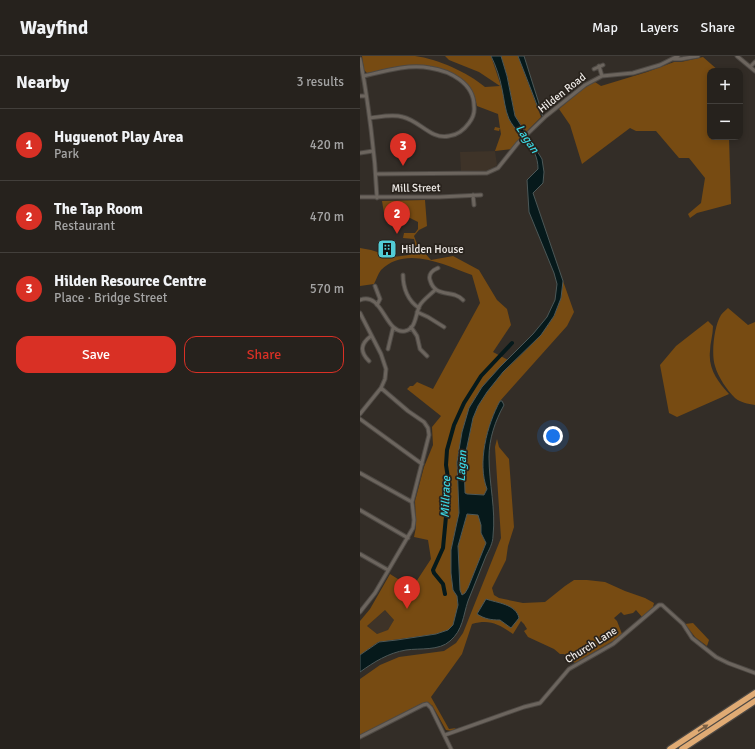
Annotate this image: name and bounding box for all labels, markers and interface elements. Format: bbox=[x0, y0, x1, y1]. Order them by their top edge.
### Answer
text: Wayfind bbox=[20, 16, 88, 40]
text: Map bbox=[592, 19, 618, 36]
text: Layers bbox=[640, 19, 679, 36]
text: Share bbox=[701, 19, 735, 36]
map controls bbox=[707, 68, 743, 140]
button: + bbox=[707, 68, 743, 104]
street label: Hilden Road bbox=[536, 70, 589, 116]
text: Nearby bbox=[16, 72, 69, 93]
text: 3 results bbox=[296, 74, 344, 90]
button: − bbox=[707, 104, 743, 140]
water label: Lagan bbox=[512, 122, 542, 156]
text: Huguenot Play Area bbox=[54, 128, 183, 146]
pin: 3 bbox=[390, 133, 416, 166]
text: 1 bbox=[25, 137, 33, 153]
text: 420 m bbox=[310, 137, 344, 153]
text: Park bbox=[54, 146, 79, 162]
street label: Mill Street bbox=[391, 181, 441, 195]
text: The Tap Room bbox=[54, 200, 143, 218]
pin: 2 bbox=[384, 201, 410, 234]
text: 2 bbox=[25, 209, 33, 225]
text: 470 m bbox=[310, 209, 344, 225]
text: Restaurant bbox=[54, 218, 115, 234]
building icon: Hilden House bbox=[376, 238, 398, 260]
place label: Hilden House bbox=[401, 243, 464, 256]
text: Hilden Resource Centre bbox=[54, 272, 207, 290]
text: 3 bbox=[25, 281, 33, 297]
text: 570 m bbox=[310, 281, 344, 297]
text: Place · Bridge Street bbox=[54, 290, 167, 306]
button: Save bbox=[16, 336, 176, 373]
button: Share bbox=[184, 336, 344, 373]
your location bbox=[543, 426, 563, 446]
water label: Lagan bbox=[454, 450, 470, 482]
water label: Millrace bbox=[438, 475, 454, 518]
pin: 1 bbox=[394, 576, 420, 609]
street label: Church Lane bbox=[563, 624, 619, 666]
one-way arrow bbox=[697, 724, 708, 732]

